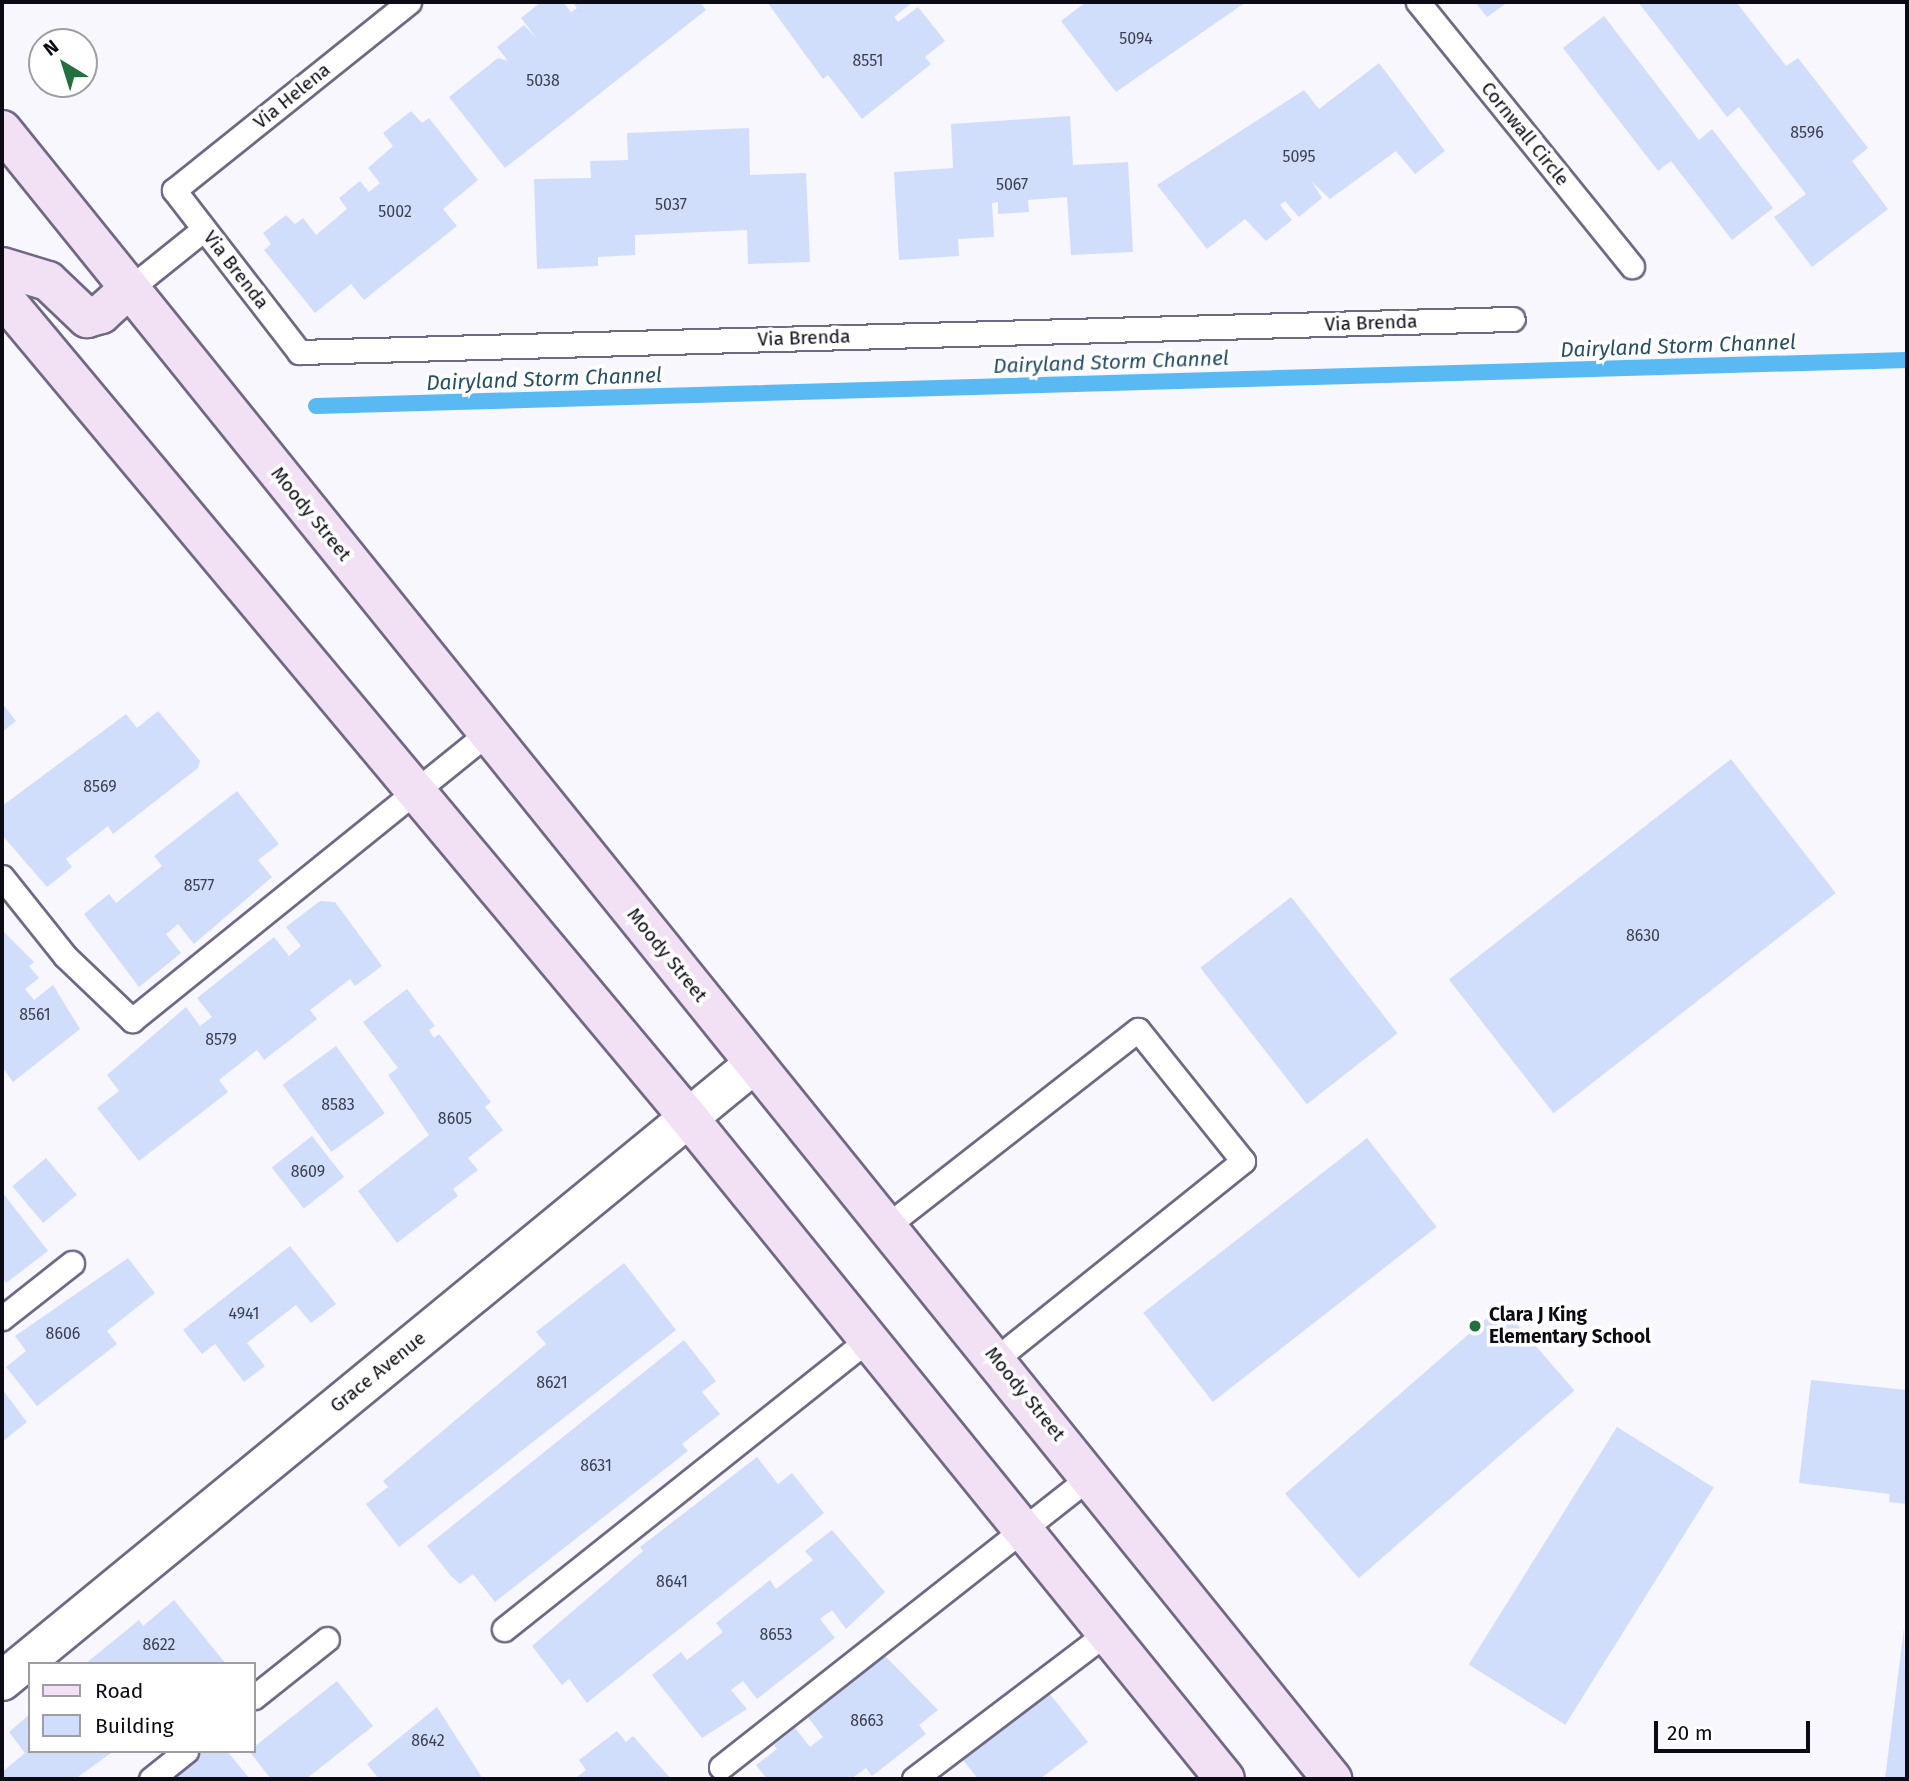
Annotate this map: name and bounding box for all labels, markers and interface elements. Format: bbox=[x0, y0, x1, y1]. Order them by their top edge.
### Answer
north arrow bbox=[28, 28, 98, 98]
house number: 5094 bbox=[1119, 29, 1153, 49]
text: N bbox=[39, 35, 63, 61]
house number: 8551 bbox=[853, 51, 883, 71]
street label: Via Helena bbox=[249, 58, 335, 134]
house number: 5038 bbox=[526, 71, 560, 91]
street label: Cornwall Circle bbox=[1476, 77, 1574, 191]
house number: 8596 bbox=[1790, 123, 1824, 143]
house number: 5095 bbox=[1282, 147, 1316, 167]
house number: 5067 bbox=[996, 175, 1028, 195]
house number: 5037 bbox=[655, 195, 687, 215]
house number: 5002 bbox=[378, 202, 412, 222]
street label: Via Brenda bbox=[198, 226, 274, 314]
street label: Via Brenda bbox=[1324, 310, 1418, 336]
street label: Via Brenda bbox=[757, 325, 851, 351]
water label: Dairyland Storm Channel bbox=[1560, 329, 1796, 363]
water label: Dairyland Storm Channel bbox=[993, 345, 1229, 379]
water label: Dairyland Storm Channel bbox=[426, 362, 662, 396]
street label: Moody Street bbox=[266, 462, 356, 566]
house number: 8569 bbox=[83, 777, 117, 797]
house number: 8577 bbox=[184, 876, 214, 896]
street label: Moody Street bbox=[622, 903, 712, 1007]
house number: 8630 bbox=[1626, 926, 1660, 946]
house number: 8561 bbox=[19, 1005, 51, 1025]
house number: 8579 bbox=[205, 1030, 237, 1050]
house number: 8583 bbox=[321, 1095, 355, 1115]
house number: 8605 bbox=[438, 1109, 472, 1129]
house number: 8609 bbox=[291, 1162, 325, 1182]
house number: 4941 bbox=[229, 1304, 259, 1324]
place label: Clara J King Elementary School bbox=[1489, 1304, 1651, 1348]
marker: Clara J King Elementary School bbox=[1467, 1318, 1483, 1334]
house number: 8606 bbox=[46, 1324, 80, 1344]
street label: Grace Avenue bbox=[326, 1327, 430, 1417]
street label: Moody Street bbox=[980, 1342, 1070, 1446]
house number: 8621 bbox=[536, 1373, 568, 1393]
house number: 8631 bbox=[580, 1456, 612, 1476]
house number: 8641 bbox=[656, 1572, 688, 1592]
house number: 8653 bbox=[759, 1625, 793, 1645]
house number: 8622 bbox=[143, 1635, 175, 1655]
legend bbox=[28, 1662, 256, 1753]
text: Road bbox=[95, 1678, 143, 1704]
scale bar bbox=[1657, 1708, 1813, 1752]
house number: 8663 bbox=[850, 1711, 884, 1731]
text: Building bbox=[95, 1713, 174, 1739]
text: 20 m bbox=[1667, 1720, 1713, 1746]
house number: 8642 bbox=[411, 1731, 445, 1751]

